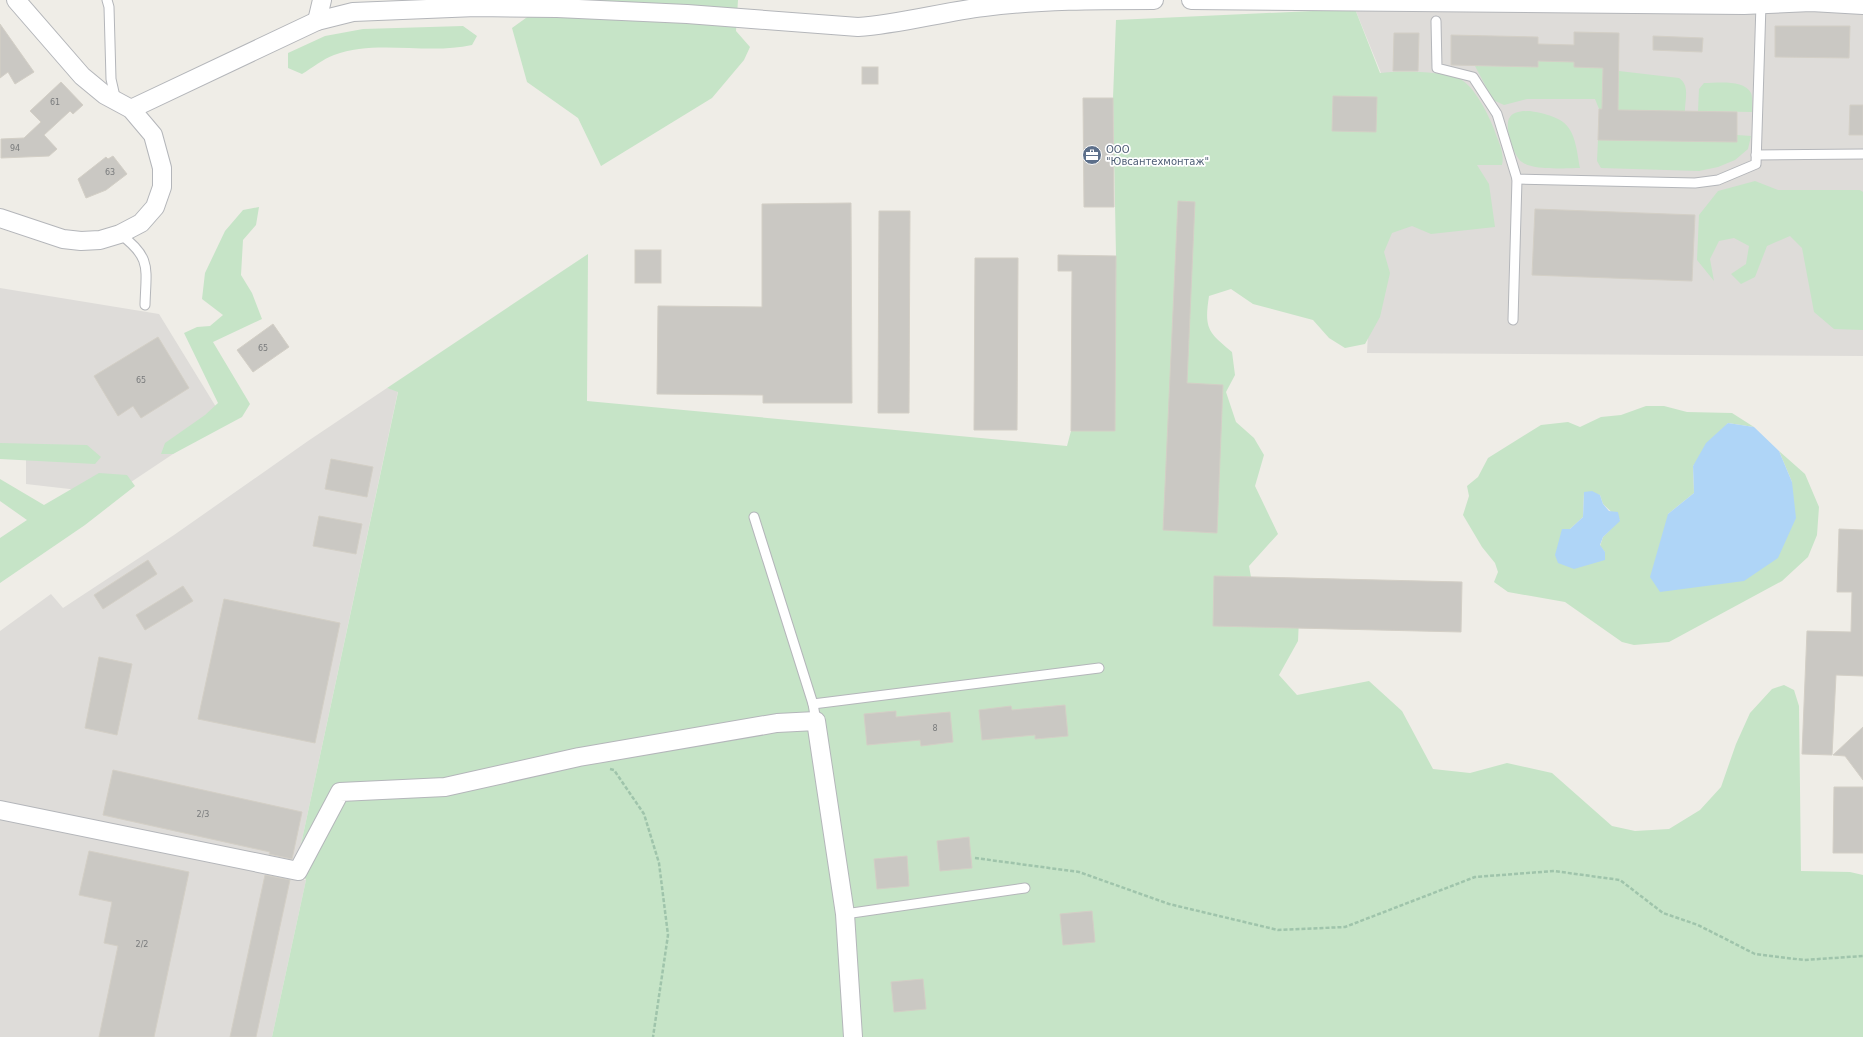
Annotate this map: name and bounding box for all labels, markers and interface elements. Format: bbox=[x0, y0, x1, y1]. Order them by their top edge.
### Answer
house number: 61 bbox=[50, 98, 60, 107]
house number: 94 bbox=[10, 144, 20, 153]
office icon: ООО "Ювсантехмонтаж" bbox=[1081, 144, 1103, 166]
place label: ООО "Ювсантехмонтаж" bbox=[1106, 144, 1209, 167]
house number: 63 bbox=[105, 168, 115, 177]
house number: 65 bbox=[258, 344, 268, 353]
house number: 65 bbox=[136, 376, 146, 385]
house number: 8 bbox=[932, 724, 938, 733]
house number: 2/3 bbox=[197, 810, 209, 819]
house number: 2/2 bbox=[136, 940, 148, 949]

